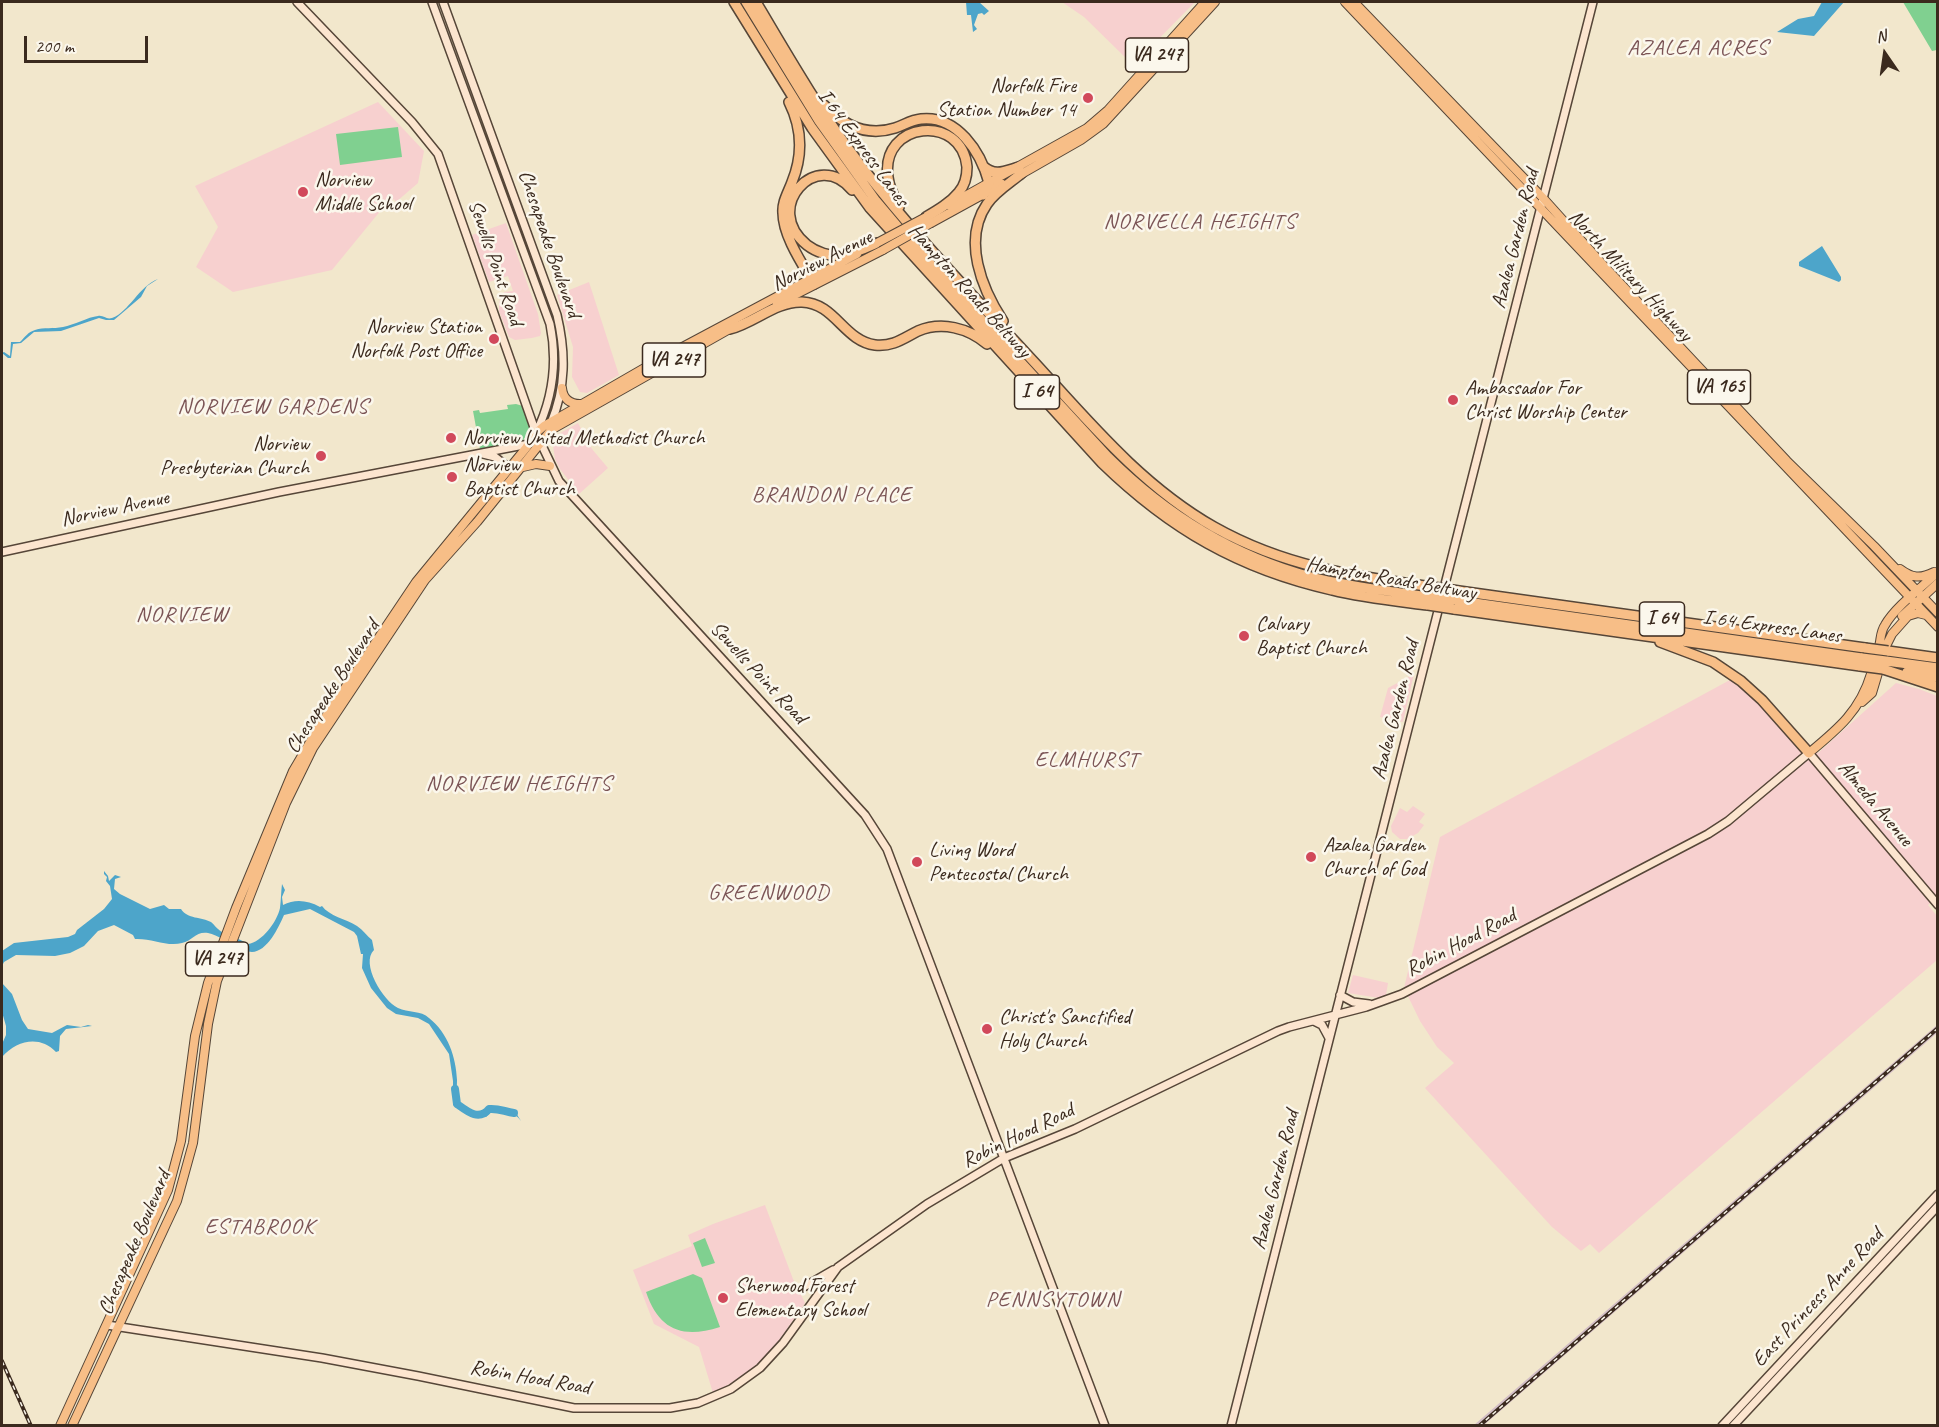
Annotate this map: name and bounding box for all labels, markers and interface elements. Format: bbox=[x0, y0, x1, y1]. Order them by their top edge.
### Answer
scale bar bbox=[27, 24, 152, 62]
north arrow bbox=[1855, 24, 1915, 84]
text: N bbox=[1874, 26, 1888, 47]
text: 200 m bbox=[35, 35, 74, 57]
district label: AZALEA ACRES bbox=[1628, 35, 1768, 61]
road number: VA 247 bbox=[1126, 38, 1188, 72]
place label: Norfolk Fire Station Number 14 bbox=[937, 73, 1076, 123]
street label: I 64 Express Lanes bbox=[812, 84, 914, 212]
marker: Norfolk Fire Station Number 14 bbox=[1081, 91, 1095, 105]
place label: Norview Middle School bbox=[315, 167, 411, 217]
street label: Chesapeake Boulevard bbox=[512, 167, 586, 321]
street label: Azalea Garden Road bbox=[1487, 167, 1545, 311]
marker: Norview Middle School bbox=[296, 185, 310, 199]
street label: Sewells Point Road bbox=[462, 197, 528, 329]
street label: North Military Highway bbox=[1563, 205, 1697, 347]
district label: NORVELLA HEIGHTS bbox=[1104, 209, 1296, 235]
street label: Hampton Roads Beltway bbox=[902, 219, 1036, 363]
street label: Norview Avenue bbox=[768, 225, 876, 297]
place label: Norview Station Norfolk Post Office bbox=[350, 314, 482, 364]
marker: Norview Station Norfolk Post Office bbox=[487, 332, 501, 346]
road number: VA 247 bbox=[642, 343, 706, 377]
road number: VA 165 bbox=[1688, 370, 1750, 404]
road number: I 64 bbox=[1014, 375, 1060, 409]
place label: Ambassador For Christ Worship Center bbox=[1465, 375, 1627, 425]
marker: Ambassador For Christ Worship Center bbox=[1446, 393, 1460, 407]
district label: NORVIEW GARDENS bbox=[178, 394, 368, 420]
place label: Norview United Methodist Church bbox=[463, 425, 705, 451]
place label: Norview Presbyterian Church bbox=[160, 431, 309, 481]
marker: Norview United Methodist Church bbox=[444, 431, 458, 445]
marker: Norview Presbyterian Church bbox=[314, 449, 328, 463]
place label: Norview Baptist Church bbox=[464, 452, 575, 502]
marker: Norview Baptist Church bbox=[445, 470, 459, 484]
district label: BRANDON PLACE bbox=[753, 482, 911, 508]
street label: Norview Avenue bbox=[59, 485, 171, 533]
street label: Hampton Roads Beltway bbox=[1304, 552, 1478, 606]
district label: NORVIEW bbox=[136, 602, 228, 628]
road number: I 64 bbox=[1640, 602, 1684, 636]
street label: I 64 Express Lanes bbox=[1701, 605, 1843, 649]
place label: Calvary Baptist Church bbox=[1256, 611, 1367, 661]
street label: Chesapeake Boulevard bbox=[280, 616, 386, 758]
street label: Sewells Point Road bbox=[704, 617, 812, 729]
marker: Calvary Baptist Church bbox=[1237, 629, 1251, 643]
street label: Azalea Garden Road bbox=[1367, 638, 1425, 782]
district label: ELMHURST bbox=[1035, 747, 1139, 773]
street label: Almeda Avenue bbox=[1832, 756, 1918, 852]
district label: NORVIEW HEIGHTS bbox=[426, 771, 612, 797]
place label: Azalea Garden Church of God bbox=[1323, 832, 1425, 882]
place label: Living Word Pentecostal Church bbox=[929, 837, 1068, 887]
marker: Azalea Garden Church of God bbox=[1304, 850, 1318, 864]
marker: Living Word Pentecostal Church bbox=[910, 855, 924, 869]
district label: GREENWOOD bbox=[708, 880, 830, 906]
street label: Robin Hood Road bbox=[1402, 903, 1520, 983]
road number: VA 247 bbox=[186, 942, 248, 976]
place label: Christ's Sanctified Holy Church bbox=[999, 1004, 1131, 1054]
marker: Christ's Sanctified Holy Church bbox=[980, 1022, 994, 1036]
street label: Robin Hood Road bbox=[958, 1098, 1078, 1174]
street label: Azalea Garden Road bbox=[1247, 1108, 1305, 1252]
street label: Chesapeake Boulevard bbox=[93, 1167, 177, 1319]
district label: ESTABROOK bbox=[205, 1214, 315, 1240]
street label: East Princess Anne Road bbox=[1747, 1223, 1889, 1373]
place label: Sherwood Forest Elementary School bbox=[735, 1273, 866, 1323]
district label: PENNSYTOWN bbox=[987, 1287, 1119, 1313]
marker: Sherwood Forest Elementary School bbox=[716, 1291, 730, 1305]
street label: Robin Hood Road bbox=[468, 1355, 592, 1401]

